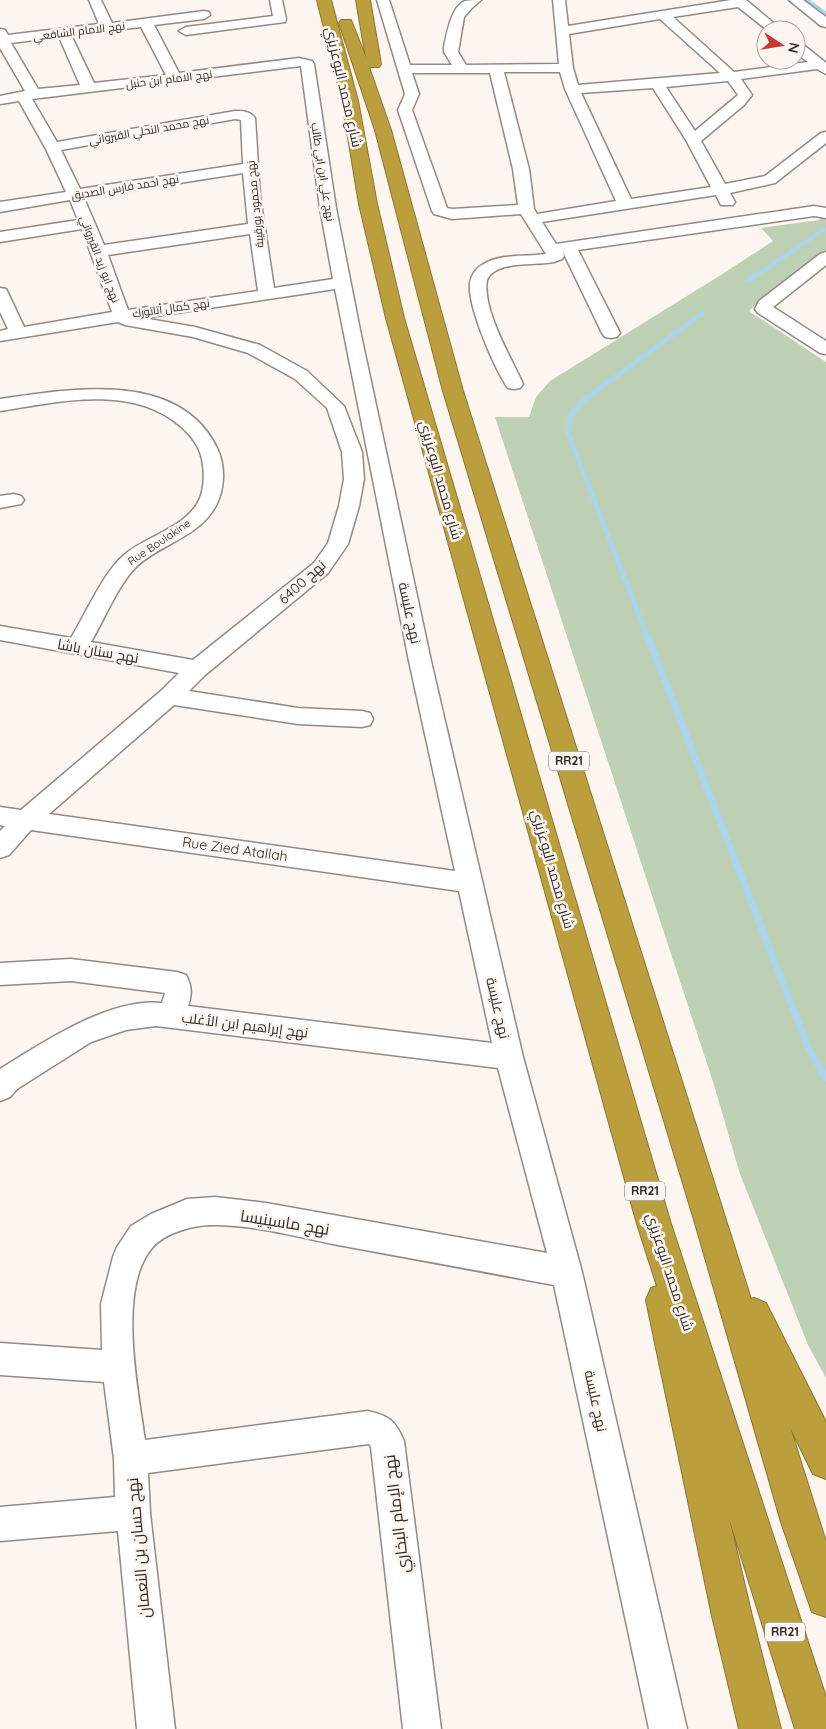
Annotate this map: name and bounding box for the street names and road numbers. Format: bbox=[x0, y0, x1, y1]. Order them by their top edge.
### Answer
street label: نهج الامام الشافعي bbox=[32, 18, 126, 46]
street label: شارع محمد البوعزيزي bbox=[318, 25, 367, 150]
street label: نهج الامام ابن حنبل bbox=[125, 67, 213, 92]
street label: نهج محمد النحلي القيرواني bbox=[88, 113, 211, 149]
street label: نهج علي ابن ابي طالب bbox=[306, 122, 338, 223]
street label: نهج محمود بورقيبة bbox=[243, 160, 268, 248]
street label: نهج احمد فارس الصديق bbox=[70, 172, 180, 203]
street label: نهج ابو زيد القيرواني bbox=[75, 213, 123, 305]
street label: نهج كمال أتاتورك bbox=[131, 296, 211, 321]
street label: شارع محمد البوعزيزي bbox=[413, 418, 467, 542]
street label: Rue Boulakine bbox=[125, 516, 193, 568]
street label: نهج 6400 bbox=[275, 556, 329, 608]
street label: نهج عليسة bbox=[395, 581, 425, 645]
street label: نهج سنان باشا bbox=[56, 635, 140, 667]
road number: RR21 bbox=[549, 751, 589, 770]
street label: شارع محمد البوعزيزي bbox=[525, 807, 579, 931]
street label: Rue Zied Atallah bbox=[181, 833, 289, 865]
street label: نهج عليسة bbox=[482, 976, 514, 1040]
street label: نهج إبراهيم ابن الأغلب bbox=[181, 1008, 309, 1043]
road number: RR21 bbox=[625, 1182, 665, 1200]
street label: نهج ماسينيسا bbox=[239, 1205, 331, 1241]
street label: شارع محمد البوعزيزي bbox=[640, 1211, 698, 1334]
street label: نهج عليسة bbox=[581, 1369, 611, 1433]
street label: نهج الإمام البخاري bbox=[379, 1453, 417, 1575]
street label: نهج حسان بن النعمان bbox=[122, 1477, 156, 1619]
road number: RR21 bbox=[765, 1622, 805, 1641]

